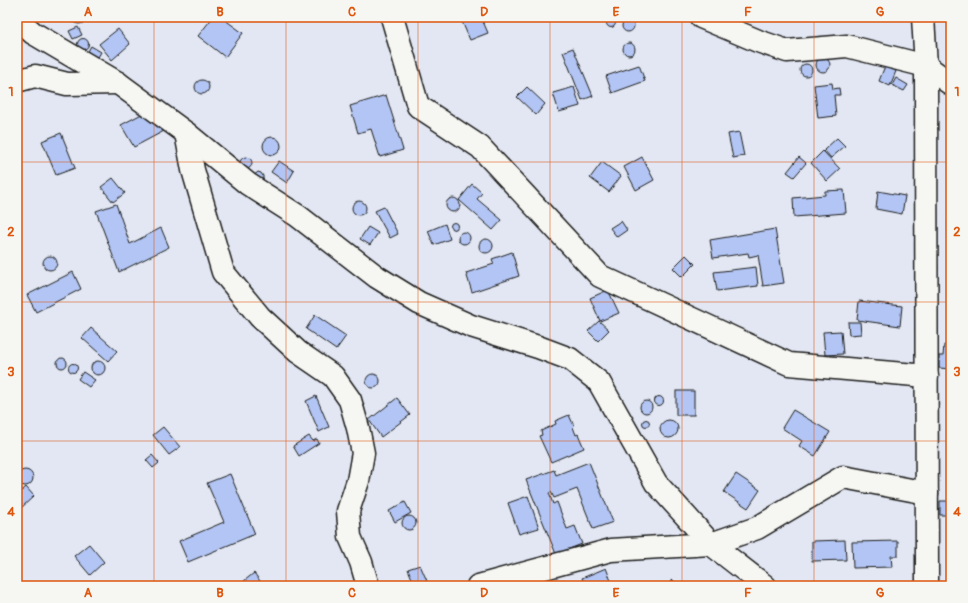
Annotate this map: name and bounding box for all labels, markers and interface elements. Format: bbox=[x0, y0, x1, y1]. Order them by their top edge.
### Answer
text: A bbox=[84, 4, 93, 20]
text: B bbox=[216, 4, 224, 20]
text: C bbox=[348, 4, 356, 20]
text: D bbox=[480, 4, 488, 20]
text: E bbox=[613, 4, 620, 20]
text: F bbox=[744, 4, 752, 20]
text: G bbox=[876, 4, 885, 20]
text: 1 bbox=[8, 84, 14, 100]
text: 1 bbox=[954, 84, 960, 100]
text: 2 bbox=[7, 224, 15, 240]
text: 2 bbox=[953, 224, 961, 240]
text: 3 bbox=[7, 364, 15, 380]
text: 3 bbox=[953, 364, 961, 380]
text: 4 bbox=[7, 504, 15, 520]
text: 4 bbox=[953, 504, 961, 520]
text: A bbox=[84, 585, 93, 601]
text: B bbox=[216, 585, 224, 601]
text: C bbox=[348, 585, 356, 601]
text: D bbox=[480, 585, 488, 601]
text: E bbox=[613, 585, 620, 601]
text: F bbox=[744, 585, 752, 601]
text: G bbox=[876, 585, 885, 601]

